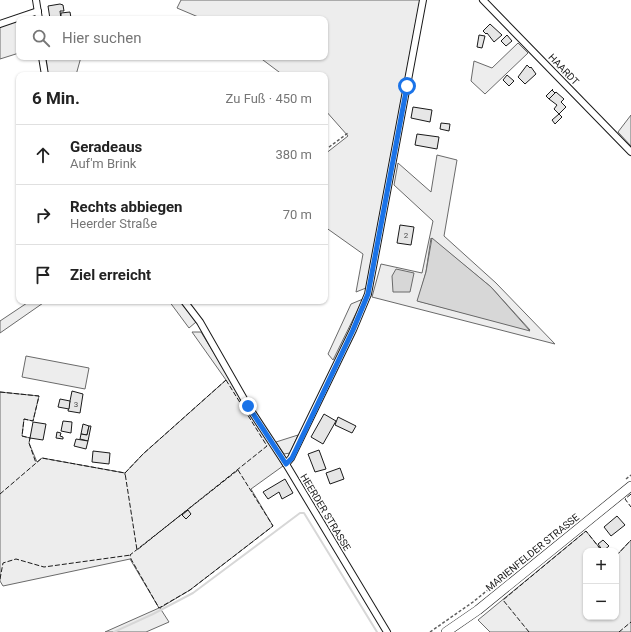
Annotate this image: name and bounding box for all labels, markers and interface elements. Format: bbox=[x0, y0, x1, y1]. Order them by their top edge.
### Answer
search box bbox=[16, 16, 328, 60]
icon: search bbox=[30, 27, 52, 49]
text: Hier suchen bbox=[62, 29, 141, 47]
street label: HAARDT bbox=[546, 52, 581, 87]
route start bbox=[398, 77, 416, 95]
text: 6 Min. bbox=[32, 88, 80, 108]
text: Zu Fuß · 450 m bbox=[226, 91, 312, 106]
text: Geradeaus bbox=[70, 138, 142, 156]
icon: ahead bbox=[32, 144, 54, 166]
text: 380 m bbox=[275, 147, 312, 162]
text: Auf'm Brink bbox=[70, 156, 136, 171]
text: Rechts abbiegen bbox=[70, 198, 183, 216]
icon: right bbox=[32, 204, 54, 226]
text: 70 m bbox=[283, 207, 312, 222]
text: Heerder Straße bbox=[70, 216, 157, 231]
house number: 2 bbox=[404, 231, 409, 240]
icon: arrive bbox=[32, 264, 54, 286]
text: Ziel erreicht bbox=[70, 266, 151, 284]
route end bbox=[239, 397, 257, 415]
house number: 3 bbox=[74, 400, 78, 409]
street label: HEERDER STRASSE bbox=[298, 472, 353, 553]
street label: MARIENFELDER STRASSE bbox=[484, 511, 581, 593]
map controls bbox=[583, 548, 619, 620]
button: + bbox=[583, 548, 619, 584]
button: − bbox=[583, 584, 619, 620]

